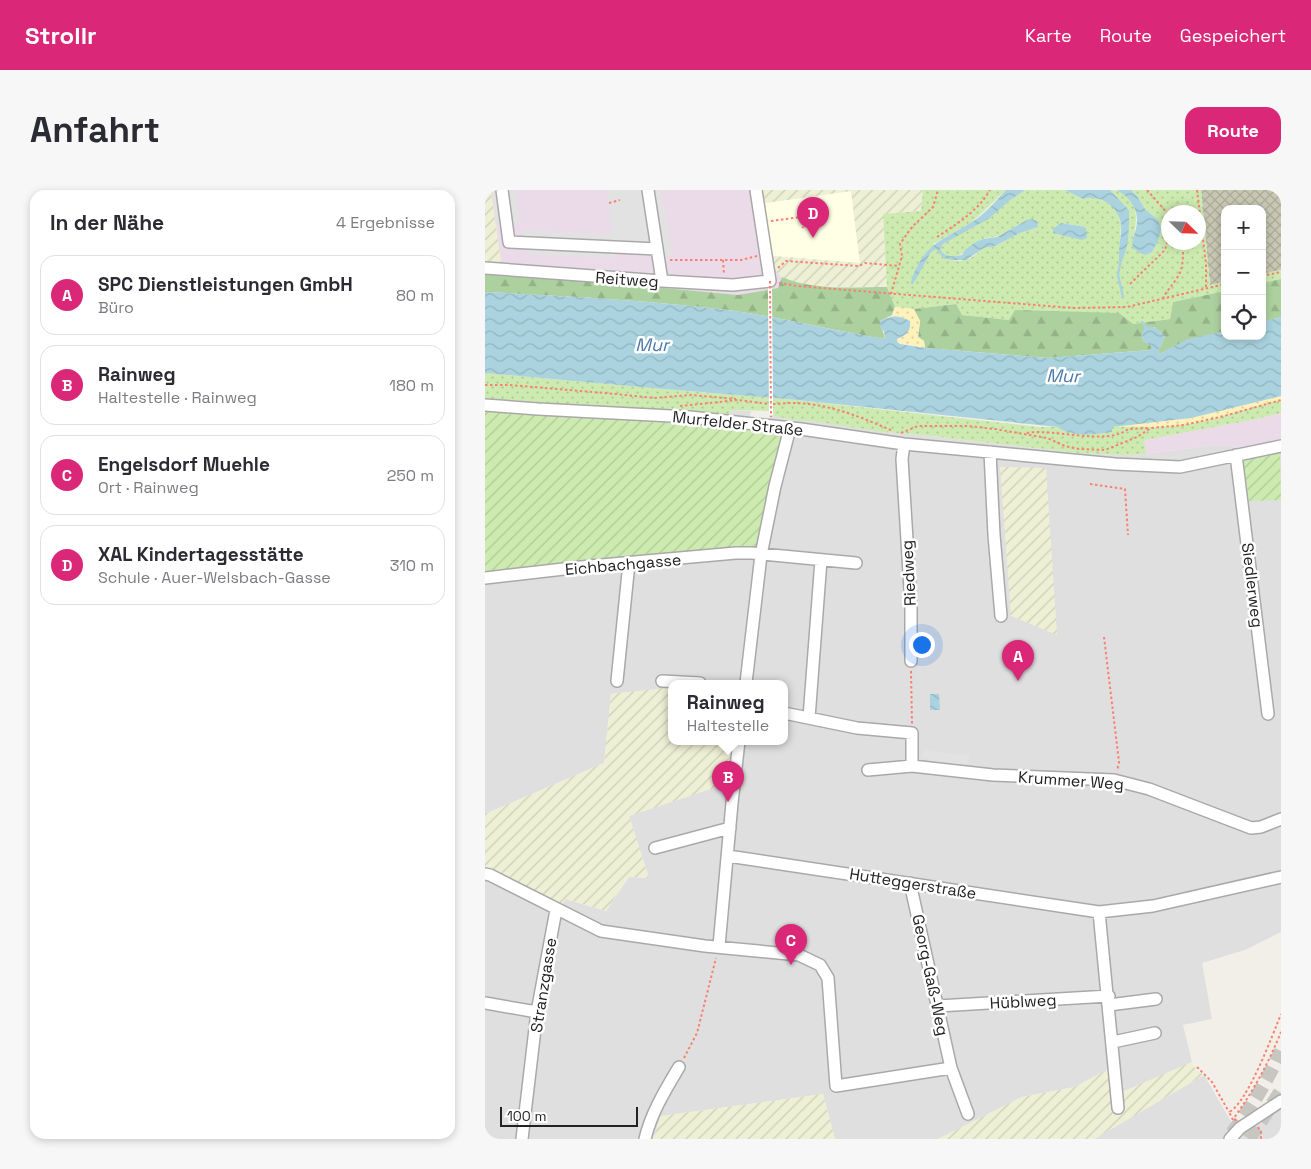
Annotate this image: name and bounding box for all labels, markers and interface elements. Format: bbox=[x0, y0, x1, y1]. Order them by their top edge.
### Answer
text: Strollr bbox=[25, 20, 97, 51]
text: Karte bbox=[1025, 24, 1072, 47]
text: Route bbox=[1100, 24, 1152, 47]
text: Gespeichert bbox=[1180, 24, 1286, 47]
button: Route bbox=[1185, 107, 1281, 154]
text: Anfahrt bbox=[30, 108, 160, 152]
pin: D bbox=[797, 197, 829, 238]
north arrow bbox=[1161, 205, 1206, 250]
map controls bbox=[1221, 205, 1266, 340]
button: + bbox=[1221, 205, 1266, 250]
text: In der Nähe bbox=[50, 209, 164, 236]
text: 4 Ergebnisse bbox=[336, 212, 435, 233]
button: − bbox=[1221, 250, 1266, 295]
street label: Reitweg bbox=[595, 267, 659, 292]
text: SPC Dienstleistungen GmbH bbox=[98, 272, 353, 297]
text: A bbox=[62, 285, 72, 306]
text: 80 m bbox=[396, 285, 434, 306]
button: locate bbox=[1221, 295, 1266, 340]
text: Büro bbox=[98, 297, 134, 318]
water label: Mur bbox=[635, 333, 671, 356]
text: Rainweg bbox=[98, 362, 176, 387]
water label: Mur bbox=[1046, 364, 1082, 387]
text: B bbox=[62, 375, 72, 396]
text: 180 m bbox=[389, 375, 434, 396]
text: Haltestelle · Rainweg bbox=[98, 387, 257, 408]
street label: Murfelder Straße bbox=[672, 406, 804, 441]
text: Engelsdorf Muehle bbox=[98, 452, 270, 477]
text: C bbox=[62, 465, 72, 486]
text: 250 m bbox=[387, 465, 434, 486]
text: Ort · Rainweg bbox=[98, 477, 199, 498]
street label: Riedweg bbox=[896, 539, 921, 607]
street label: Siedlerweg bbox=[1237, 541, 1268, 629]
text: XAL Kindertagesstätte bbox=[98, 542, 304, 567]
street label: Eichbachgasse bbox=[564, 549, 682, 580]
text: D bbox=[62, 555, 72, 576]
text: 310 m bbox=[390, 555, 434, 576]
text: Schule · Auer-Welsbach-Gasse bbox=[98, 567, 331, 588]
your location bbox=[909, 632, 935, 658]
pin: A bbox=[1002, 640, 1034, 681]
popup bbox=[668, 680, 788, 745]
text: Rainweg bbox=[687, 690, 765, 715]
text: Haltestelle bbox=[687, 715, 769, 736]
pin: B bbox=[712, 761, 744, 802]
street label: Krummer Weg bbox=[1017, 766, 1125, 795]
street label: Hutteggerstraße bbox=[848, 863, 978, 904]
street label: Georg-Gaß-Weg bbox=[907, 913, 954, 1038]
pin: C bbox=[775, 924, 807, 965]
street label: Stranzgasse bbox=[526, 936, 561, 1034]
street label: Hüblweg bbox=[989, 989, 1057, 1014]
scale bar bbox=[500, 1104, 637, 1127]
text: 100 m bbox=[507, 1107, 546, 1125]

